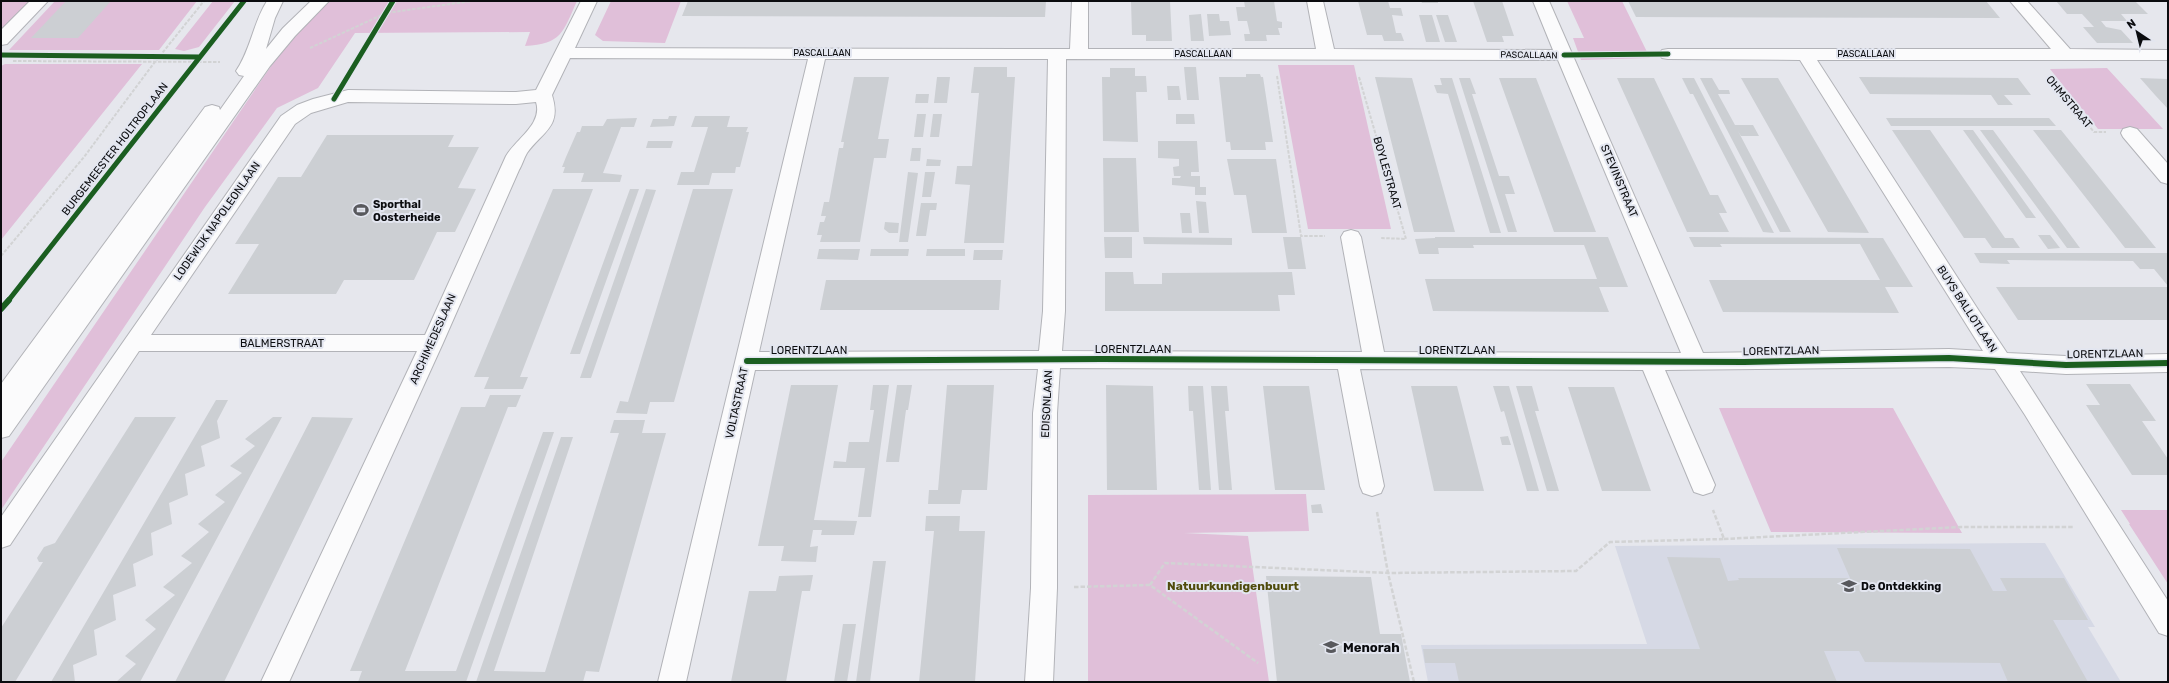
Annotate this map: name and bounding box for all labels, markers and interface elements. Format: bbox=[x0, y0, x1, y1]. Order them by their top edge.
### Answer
north arrow bbox=[2117, 12, 2157, 52]
text: N bbox=[2125, 17, 2139, 32]
street label: PASCALLAAN bbox=[793, 48, 851, 58]
street label: PASCALLAAN bbox=[1174, 49, 1232, 59]
street label: PASCALLAAN bbox=[1837, 49, 1895, 59]
street label: PASCALLAAN bbox=[1500, 50, 1558, 60]
street label: OHMSTRAAT bbox=[2043, 73, 2095, 131]
street label: BURGEMEESTER HOLTROPLAAN bbox=[59, 80, 171, 218]
street label: BOYLESTRAAT bbox=[1370, 135, 1404, 211]
street label: STEVINSTRAAT bbox=[1598, 142, 1641, 220]
street label: LODEWIJK NAPOLEONLAAN bbox=[171, 159, 263, 283]
place label: Sporthal Oosterheide bbox=[373, 198, 441, 224]
sports icon: Sporthal Oosterheide bbox=[352, 201, 370, 219]
street label: BUYS BALLOTLAAN bbox=[1934, 263, 2000, 355]
street label: ARCHIMEDESLAAN bbox=[407, 292, 459, 386]
street label: BALMERSTRAAT bbox=[240, 337, 325, 350]
street label: LORENTZLAAN bbox=[1095, 343, 1171, 356]
street label: LORENTZLAAN bbox=[771, 344, 847, 357]
street label: LORENTZLAAN bbox=[1419, 344, 1495, 357]
street label: LORENTZLAAN bbox=[1743, 344, 1819, 358]
street label: LORENTZLAAN bbox=[2067, 347, 2143, 361]
street label: VOLTASTRAAT bbox=[723, 365, 751, 440]
street label: EDISONLAAN bbox=[1039, 370, 1055, 438]
school or university icon: De Ontdekking bbox=[1840, 577, 1858, 595]
district label: Natuurkundigenbuurt bbox=[1167, 579, 1299, 593]
place label: De Ontdekking bbox=[1861, 580, 1941, 593]
school or university icon: Menorah bbox=[1322, 638, 1340, 656]
place label: Menorah bbox=[1343, 640, 1400, 655]

